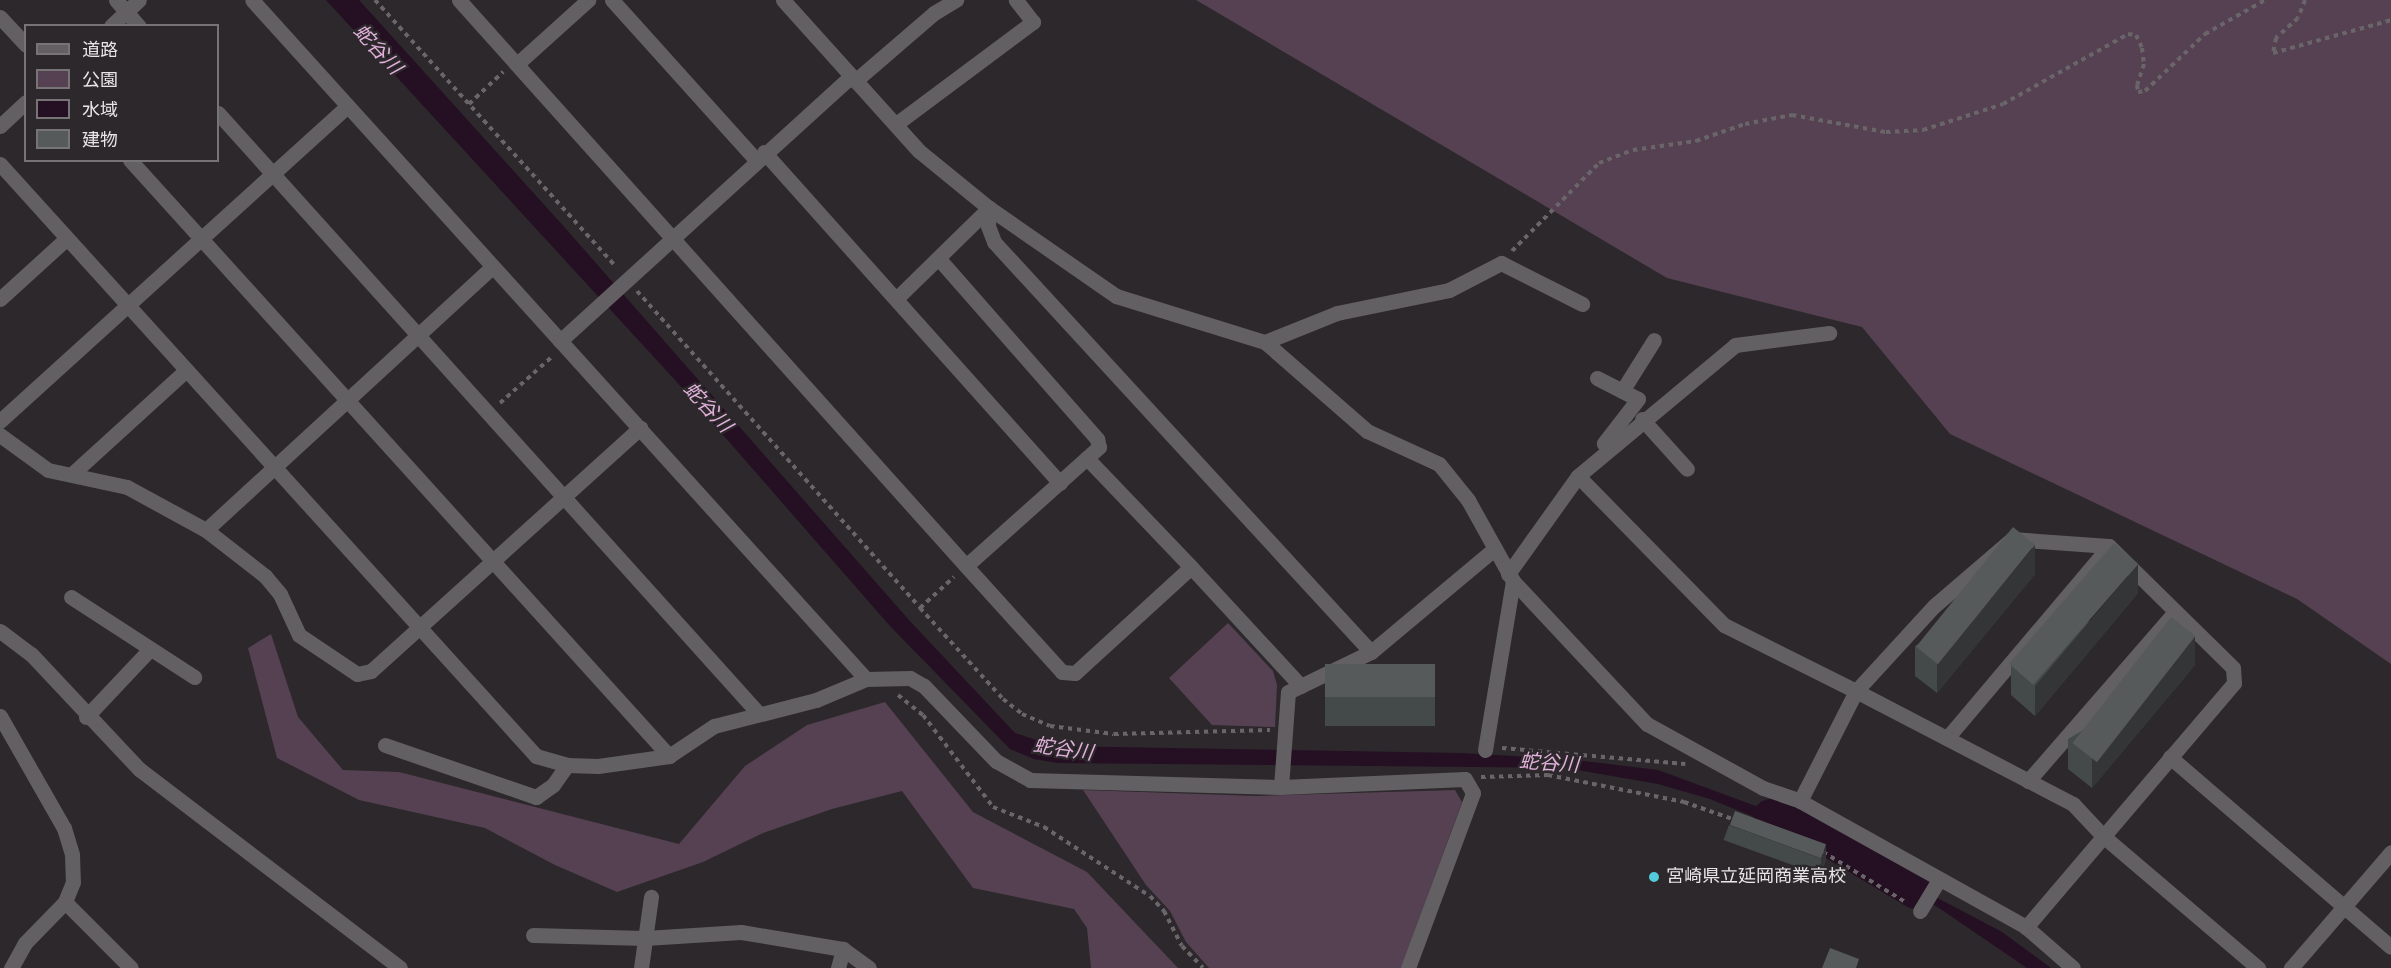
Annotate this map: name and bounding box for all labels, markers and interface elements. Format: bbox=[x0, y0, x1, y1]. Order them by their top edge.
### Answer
water label: 蛇谷川 bbox=[348, 20, 406, 80]
legend bbox=[24, 24, 219, 162]
text: 道路 bbox=[82, 38, 118, 63]
text: 公園 bbox=[82, 68, 118, 93]
text: 水域 bbox=[82, 98, 118, 123]
text: 建物 bbox=[82, 128, 118, 153]
water label: 蛇谷川 bbox=[678, 378, 736, 438]
water label: 蛇谷川 bbox=[1032, 734, 1094, 766]
water label: 蛇谷川 bbox=[1518, 750, 1580, 778]
place label: 宮崎県立延岡商業高校 bbox=[1666, 866, 1846, 888]
marker: 宮崎県立延岡商業高校 bbox=[1647, 870, 1661, 884]

